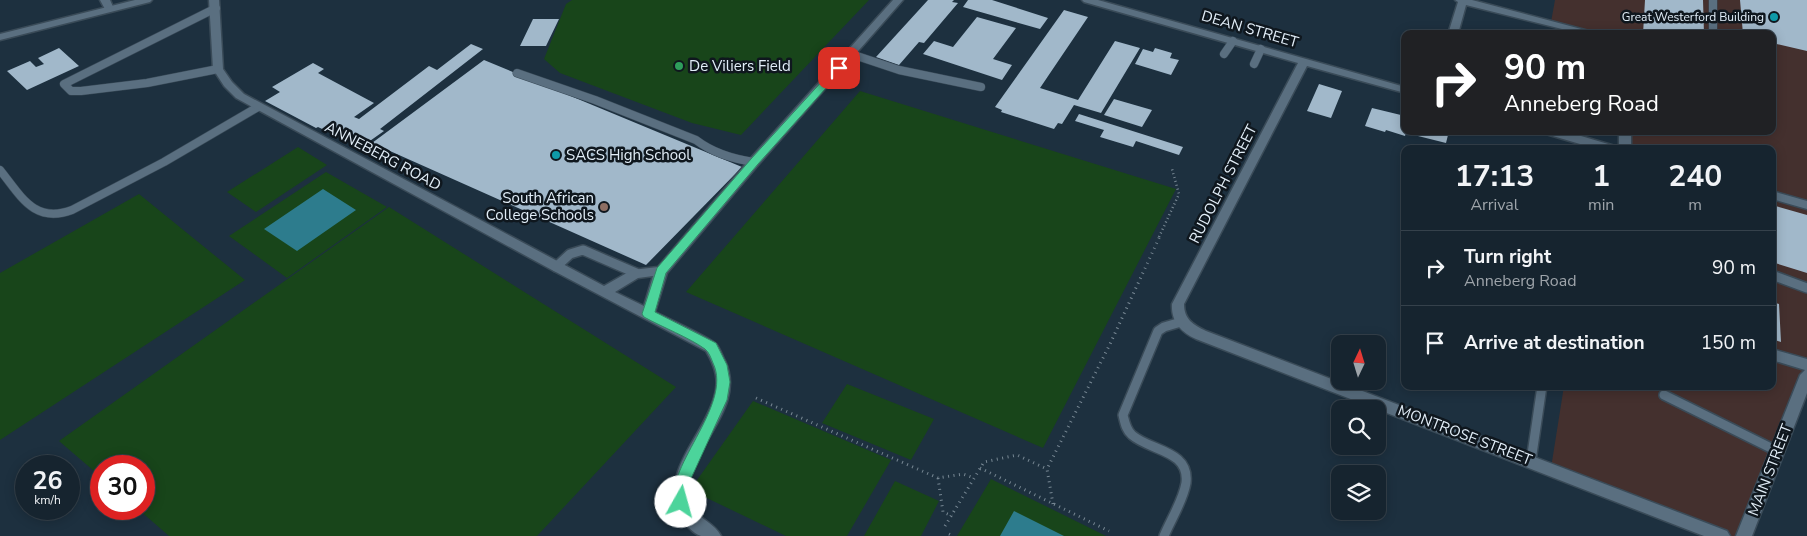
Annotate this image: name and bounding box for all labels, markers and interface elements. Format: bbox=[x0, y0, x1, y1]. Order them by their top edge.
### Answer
street label: DEAN STREET bbox=[1199, 6, 1301, 52]
place label: Great Westerford Building bbox=[1622, 9, 1764, 25]
marker: Great Westerford Building bbox=[1768, 11, 1780, 23]
text: 90 m bbox=[1504, 44, 1586, 91]
pin bbox=[818, 47, 860, 89]
icon: right bbox=[1421, 50, 1486, 115]
icon: arrive bbox=[825, 54, 853, 82]
place label: De Viliers Field bbox=[689, 56, 791, 76]
marker: De Viliers Field bbox=[673, 60, 685, 72]
text: Anneberg Road bbox=[1504, 89, 1659, 119]
street label: ANNEBERG ROAD bbox=[321, 117, 445, 195]
street label: RUDOLPH STREET bbox=[1184, 121, 1262, 247]
place label: SACS High School bbox=[566, 145, 691, 165]
marker: SACS High School bbox=[550, 149, 562, 161]
text: 17:13 bbox=[1455, 156, 1534, 197]
text: 1 bbox=[1592, 156, 1610, 197]
text: 240 bbox=[1668, 156, 1722, 197]
place label: South African College Schools bbox=[486, 188, 594, 225]
text: Arrival bbox=[1470, 194, 1519, 216]
text: min bbox=[1588, 194, 1614, 216]
text: m bbox=[1688, 194, 1702, 216]
marker: South African College Schools bbox=[598, 201, 610, 213]
text: Turn right bbox=[1464, 244, 1551, 270]
icon: right bbox=[1421, 254, 1449, 282]
text: 90 m bbox=[1712, 255, 1756, 281]
text: Anneberg Road bbox=[1464, 270, 1577, 292]
icon: arrive bbox=[1421, 329, 1449, 357]
text: Arrive at destination bbox=[1464, 330, 1645, 356]
text: 150 m bbox=[1701, 330, 1756, 356]
north arrow bbox=[1331, 335, 1386, 390]
map controls bbox=[1331, 335, 1386, 520]
button: search bbox=[1331, 400, 1386, 455]
street label: MONTROSE STREET bbox=[1395, 400, 1535, 470]
street label: MAIN STREET bbox=[1743, 421, 1797, 519]
speed limit sign: 30 bbox=[90, 455, 155, 520]
text: 26 bbox=[32, 464, 63, 498]
button: layers bbox=[1331, 465, 1386, 520]
position arrow bbox=[654, 475, 706, 527]
text: km/h bbox=[34, 492, 61, 508]

